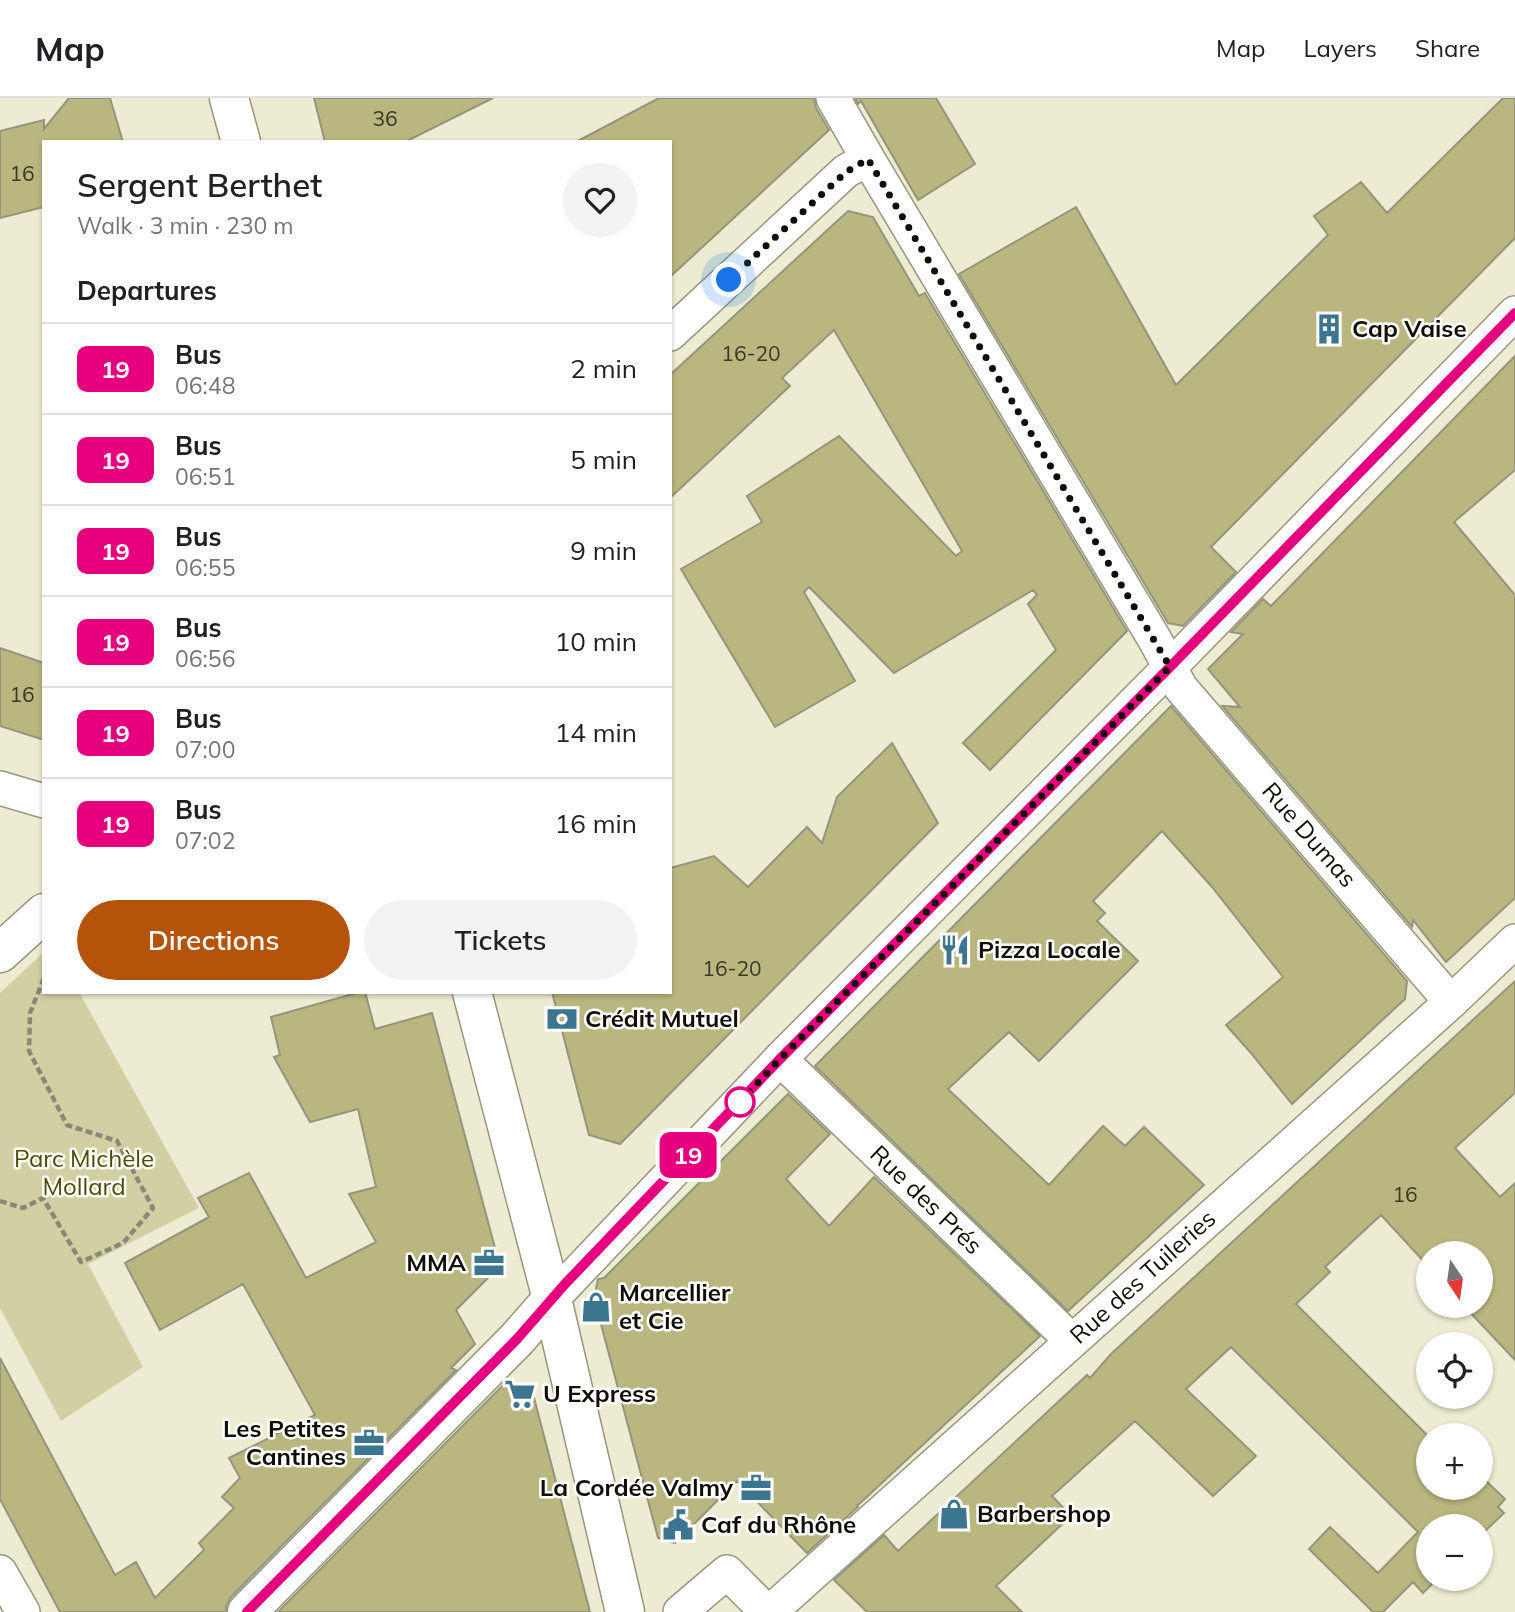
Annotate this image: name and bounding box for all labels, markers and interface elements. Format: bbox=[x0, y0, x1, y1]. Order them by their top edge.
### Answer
text: Map bbox=[35, 28, 105, 69]
text: Map bbox=[1216, 33, 1265, 63]
text: Layers bbox=[1303, 33, 1377, 63]
text: Share bbox=[1415, 33, 1480, 63]
house number: 36 bbox=[372, 105, 398, 131]
house number: 16 bbox=[9, 160, 35, 186]
button: heart bbox=[563, 163, 637, 237]
text: Sergent Berthet bbox=[77, 164, 322, 205]
text: Walk · 3 min · 230 m bbox=[77, 211, 294, 240]
your location bbox=[711, 262, 746, 297]
text: Departures bbox=[77, 274, 217, 307]
building icon: Cap Vaise bbox=[1312, 312, 1346, 346]
place label: Cap Vaise bbox=[1352, 313, 1467, 343]
text: Bus bbox=[175, 338, 221, 371]
house number: 16-20 bbox=[721, 340, 781, 366]
text: 2 min bbox=[570, 352, 637, 385]
text: 19 bbox=[101, 354, 130, 384]
text: 06:48 bbox=[175, 371, 235, 400]
text: Bus bbox=[175, 429, 221, 462]
text: 5 min bbox=[570, 443, 637, 476]
text: 19 bbox=[101, 445, 130, 475]
text: 06:51 bbox=[175, 462, 235, 491]
text: Bus bbox=[175, 520, 221, 553]
text: 9 min bbox=[570, 534, 637, 567]
text: 19 bbox=[101, 536, 130, 566]
text: 06:55 bbox=[175, 553, 235, 582]
text: Bus bbox=[175, 611, 221, 644]
text: 10 min bbox=[555, 625, 637, 658]
text: 19 bbox=[101, 627, 130, 657]
text: 06:56 bbox=[175, 644, 235, 673]
house number: 16 bbox=[9, 681, 35, 707]
text: Bus bbox=[175, 702, 221, 735]
text: 14 min bbox=[555, 716, 637, 749]
text: 19 bbox=[101, 718, 130, 748]
text: 07:00 bbox=[175, 735, 235, 764]
street label: Rue Dumas bbox=[1256, 776, 1363, 893]
text: Bus bbox=[175, 793, 221, 826]
text: 16 min bbox=[555, 807, 637, 840]
text: 19 bbox=[101, 809, 130, 839]
text: 07:02 bbox=[175, 826, 235, 855]
button: Directions bbox=[77, 900, 350, 980]
button: Tickets bbox=[364, 900, 637, 980]
restaurant icon: Pizza Locale bbox=[938, 933, 972, 967]
place label: Pizza Locale bbox=[978, 934, 1121, 964]
house number: 16-20 bbox=[702, 955, 762, 981]
bank icon: Crédit Mutuel bbox=[545, 1002, 579, 1036]
place label: Crédit Mutuel bbox=[585, 1003, 739, 1033]
unlabelled marker bbox=[725, 1087, 755, 1117]
line badge: 19 bbox=[656, 1132, 720, 1178]
street label: Rue des Prés bbox=[864, 1138, 989, 1260]
text: 19 bbox=[674, 1140, 702, 1170]
park label: Parc Michèle Mollard bbox=[14, 1143, 154, 1201]
house number: 16 bbox=[1392, 1181, 1418, 1207]
street label: Rue des Tuileries bbox=[1063, 1203, 1221, 1350]
north arrow bbox=[1416, 1241, 1493, 1318]
map controls bbox=[1416, 1241, 1493, 1591]
office icon: MMA bbox=[472, 1246, 506, 1280]
place label: MMA bbox=[406, 1247, 466, 1277]
place label: Marcellier et Cie bbox=[619, 1277, 731, 1335]
shop icon: Marcellier et Cie bbox=[579, 1290, 613, 1324]
button: locate bbox=[1416, 1332, 1493, 1409]
supermarket icon: U Express bbox=[503, 1377, 537, 1411]
place label: U Express bbox=[543, 1378, 656, 1408]
place label: Les Petites Cantines bbox=[223, 1413, 346, 1471]
button: + bbox=[1416, 1423, 1493, 1500]
office icon: Les Petites Cantines bbox=[352, 1426, 386, 1460]
office icon: La Cordée Valmy bbox=[739, 1471, 773, 1505]
place label: La Cordée Valmy bbox=[540, 1472, 734, 1502]
shop icon: Barbershop bbox=[937, 1497, 971, 1531]
place label: Barbershop bbox=[977, 1498, 1111, 1528]
public building icon: Caf du Rhône bbox=[661, 1508, 695, 1542]
place label: Caf du Rhône bbox=[701, 1509, 856, 1539]
button: − bbox=[1416, 1514, 1493, 1591]

